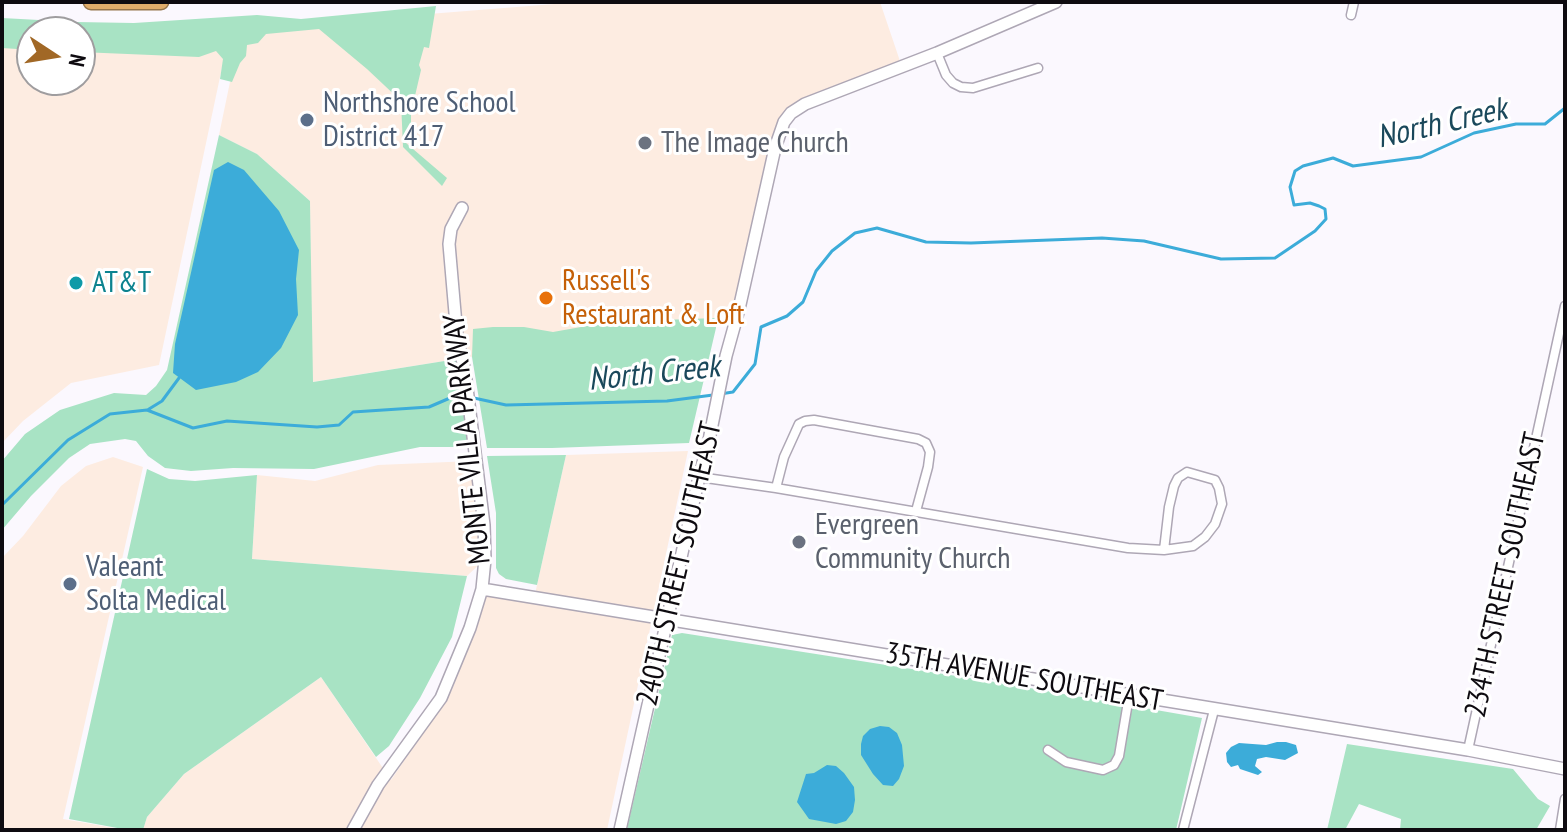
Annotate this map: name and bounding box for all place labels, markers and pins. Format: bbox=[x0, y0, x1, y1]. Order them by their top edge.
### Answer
place label: Northshore School District 417 bbox=[323, 85, 515, 156]
marker: Northshore School District 417 bbox=[298, 111, 316, 129]
place label: The Image Church bbox=[661, 125, 849, 161]
marker: The Image Church bbox=[636, 134, 654, 152]
place label: Russell's Restaurant & Loft bbox=[562, 263, 744, 334]
place label: AT&T bbox=[92, 265, 151, 301]
marker: AT&T bbox=[67, 274, 85, 292]
marker: Russell's Restaurant & Loft bbox=[537, 289, 555, 307]
place label: Evergreen Community Church bbox=[815, 507, 1010, 578]
marker: Evergreen Community Church bbox=[790, 533, 808, 551]
place label: Valeant Solta Medical bbox=[86, 549, 226, 620]
marker: Valeant Solta Medical bbox=[61, 575, 79, 593]

